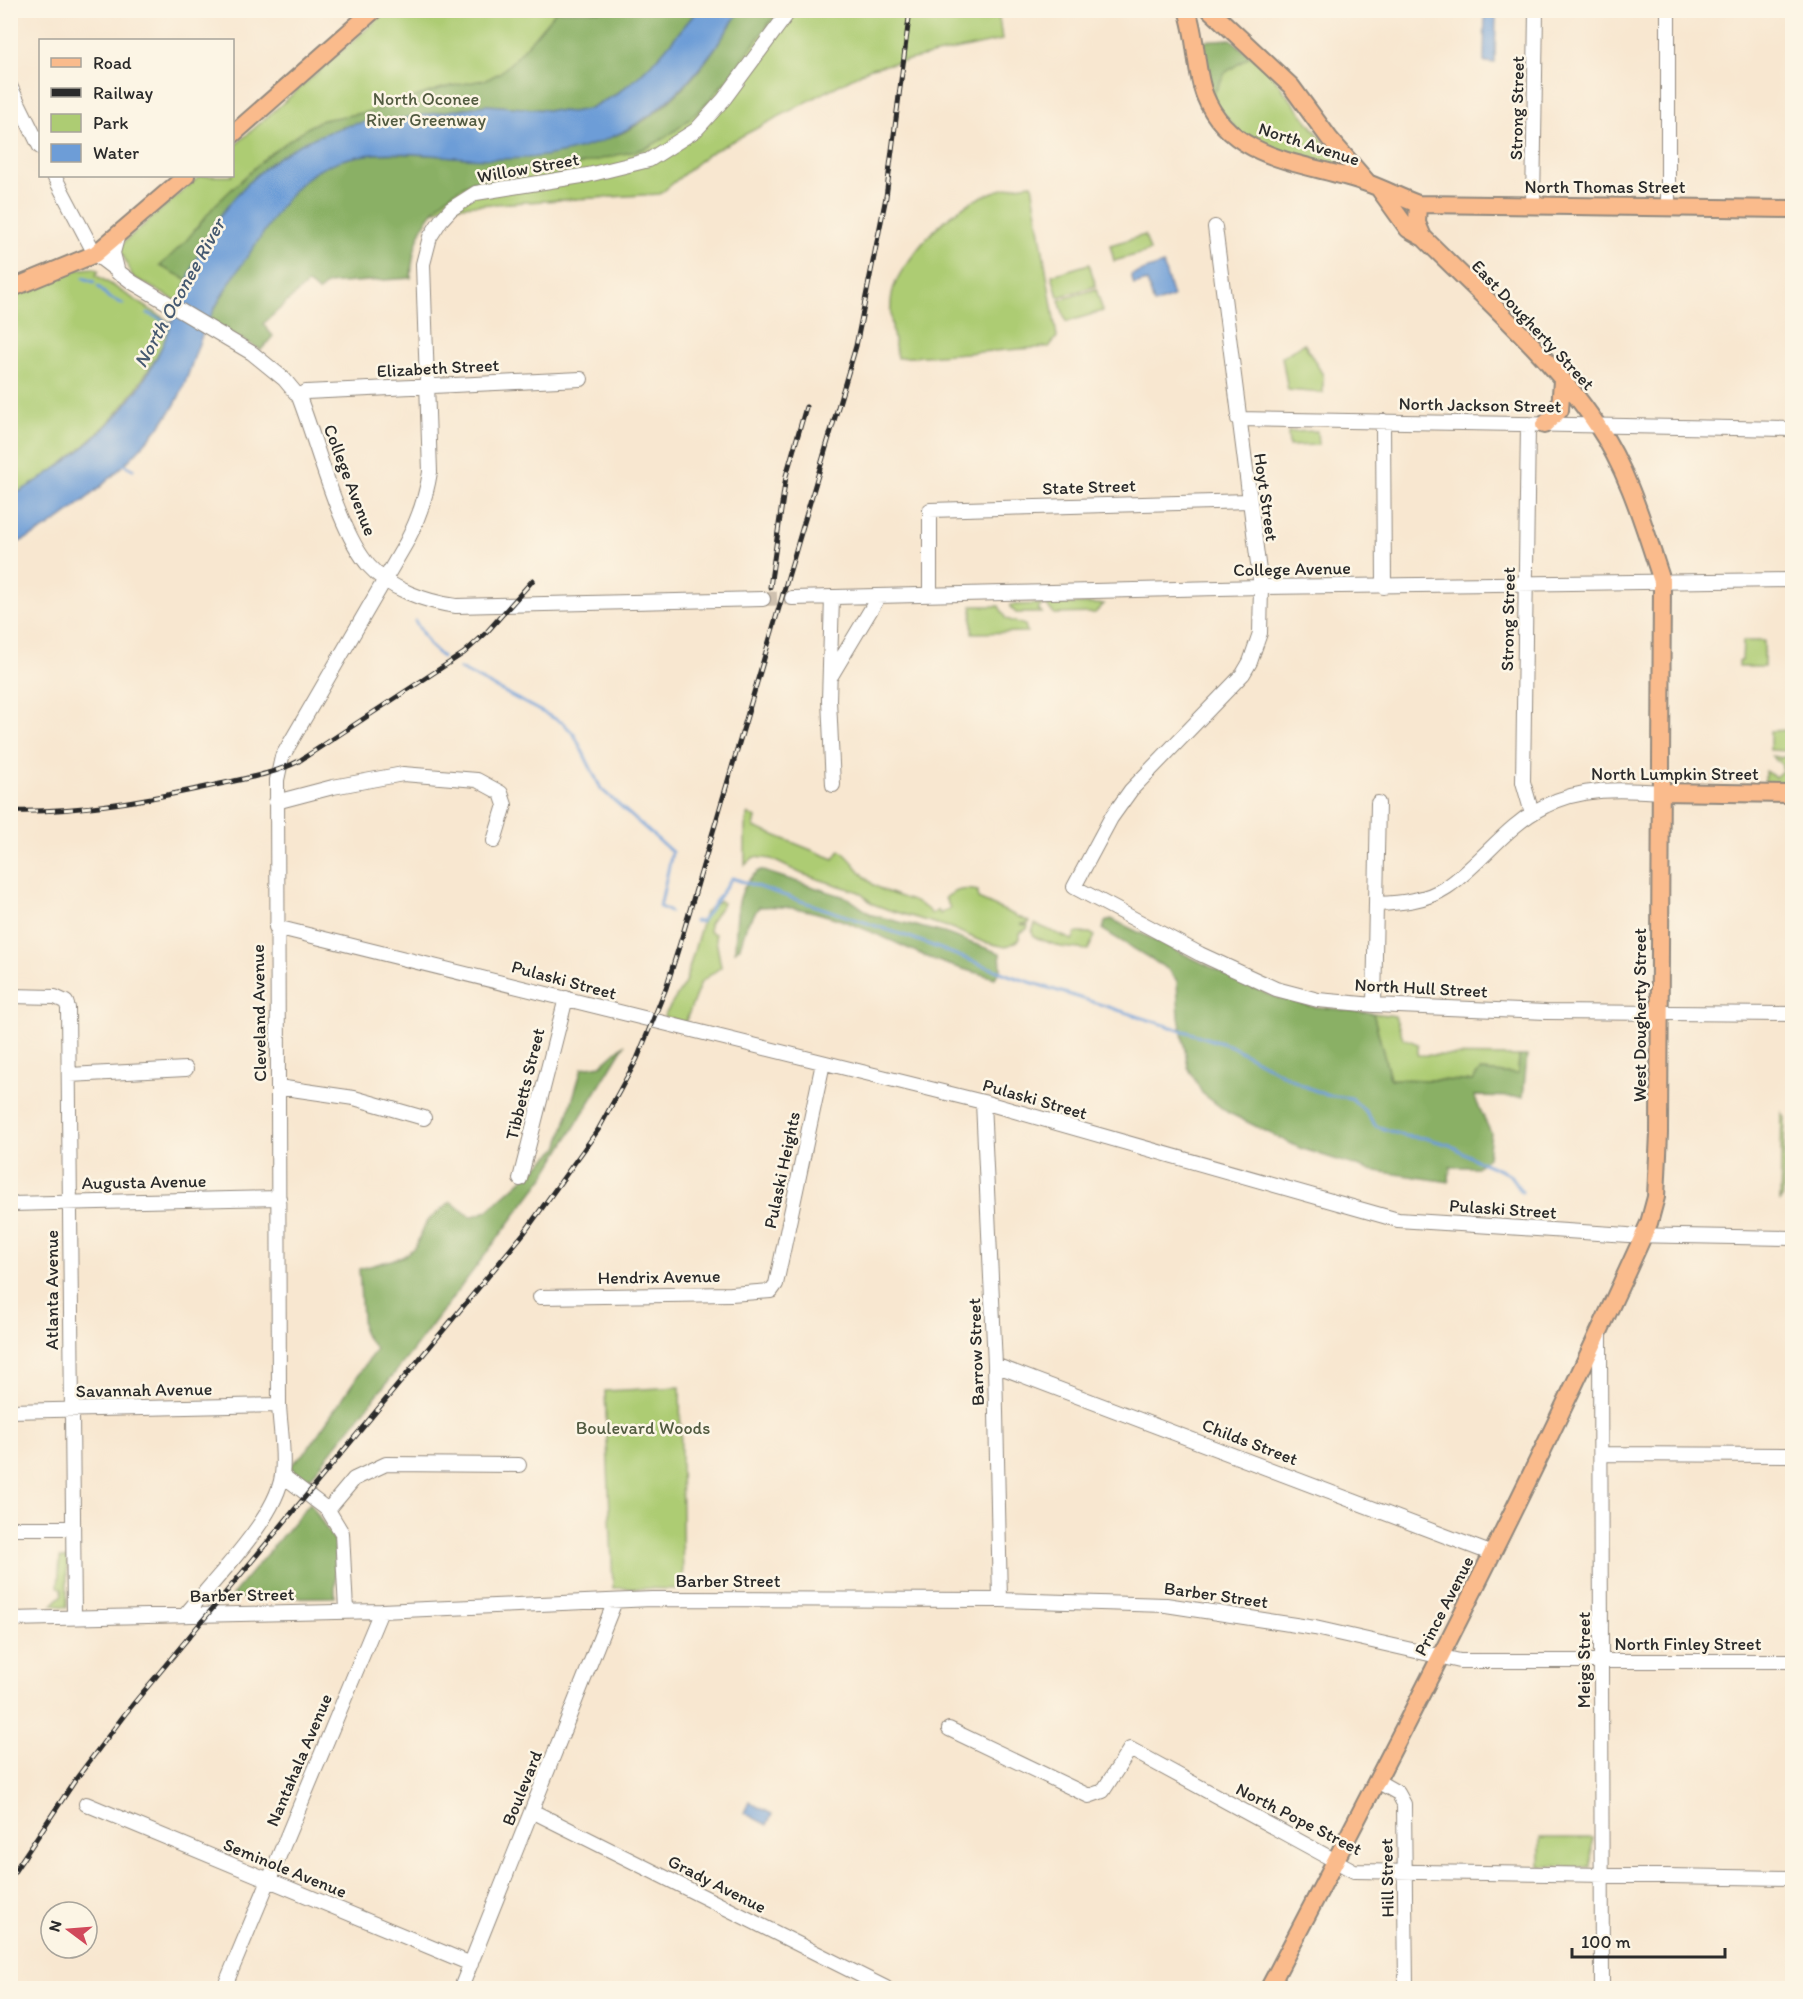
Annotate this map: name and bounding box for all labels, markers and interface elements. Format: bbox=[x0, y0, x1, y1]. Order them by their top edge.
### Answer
legend bbox=[39, 39, 234, 177]
text: Road bbox=[93, 52, 132, 74]
street label: Strong Street bbox=[1505, 55, 1529, 160]
text: Railway bbox=[93, 82, 154, 104]
park label: North Oconee River Greenway bbox=[366, 88, 486, 131]
text: Park bbox=[93, 112, 128, 134]
street label: North Avenue bbox=[1256, 117, 1362, 171]
text: Water bbox=[93, 142, 139, 164]
street label: Willow Street bbox=[475, 148, 581, 188]
street label: North Thomas Street bbox=[1524, 176, 1686, 198]
water label: North Oconee River bbox=[128, 213, 231, 372]
street label: East Dougherty Street bbox=[1467, 255, 1599, 395]
street label: Elizabeth Street bbox=[376, 354, 500, 382]
street label: North Jackson Street bbox=[1398, 393, 1562, 417]
street label: College Avenue bbox=[319, 421, 381, 539]
street label: Hoyt Street bbox=[1249, 452, 1283, 543]
street label: State Street bbox=[1042, 474, 1136, 500]
street label: College Avenue bbox=[1233, 557, 1351, 581]
street label: Strong Street bbox=[1496, 566, 1520, 671]
street label: North Lumpkin Street bbox=[1591, 763, 1759, 785]
street label: West Dougherty Street bbox=[1629, 928, 1651, 1102]
street label: Cleveland Avenue bbox=[247, 944, 271, 1082]
street label: Pulaski Street bbox=[509, 955, 619, 1005]
street label: North Hull Street bbox=[1354, 974, 1488, 1002]
street label: Tibbetts Street bbox=[500, 1026, 550, 1142]
street label: Pulaski Street bbox=[980, 1074, 1090, 1124]
street label: Pulaski Heights bbox=[759, 1110, 805, 1230]
street label: Augusta Avenue bbox=[81, 1170, 207, 1194]
street label: Pulaski Street bbox=[1449, 1194, 1558, 1224]
street label: Atlanta Avenue bbox=[41, 1230, 63, 1350]
street label: Hendrix Avenue bbox=[597, 1265, 721, 1289]
street label: Barrow Street bbox=[963, 1297, 989, 1406]
street label: Savannah Avenue bbox=[76, 1378, 212, 1402]
street label: Childs Street bbox=[1199, 1414, 1301, 1470]
park label: Boulevard Woods bbox=[576, 1417, 710, 1439]
street label: Prince Avenue bbox=[1409, 1552, 1479, 1660]
street label: Barber Street bbox=[676, 1570, 781, 1592]
street label: Barber Street bbox=[1162, 1577, 1270, 1613]
street label: Barber Street bbox=[189, 1583, 295, 1607]
street label: Meigs Street bbox=[1573, 1611, 1595, 1708]
street label: North Finley Street bbox=[1615, 1633, 1762, 1655]
street label: Nantahala Avenue bbox=[261, 1690, 337, 1830]
street label: Boulevard bbox=[497, 1747, 547, 1829]
street label: North Pope Street bbox=[1232, 1778, 1366, 1860]
street label: Seminole Avenue bbox=[220, 1833, 350, 1903]
street label: Hill Street bbox=[1375, 1838, 1399, 1918]
street label: Grady Avenue bbox=[664, 1850, 770, 1918]
north arrow bbox=[39, 1900, 99, 1960]
text: N bbox=[44, 1918, 66, 1934]
scale bar bbox=[1572, 1921, 1725, 1959]
text: 100 m bbox=[1581, 1931, 1631, 1953]

